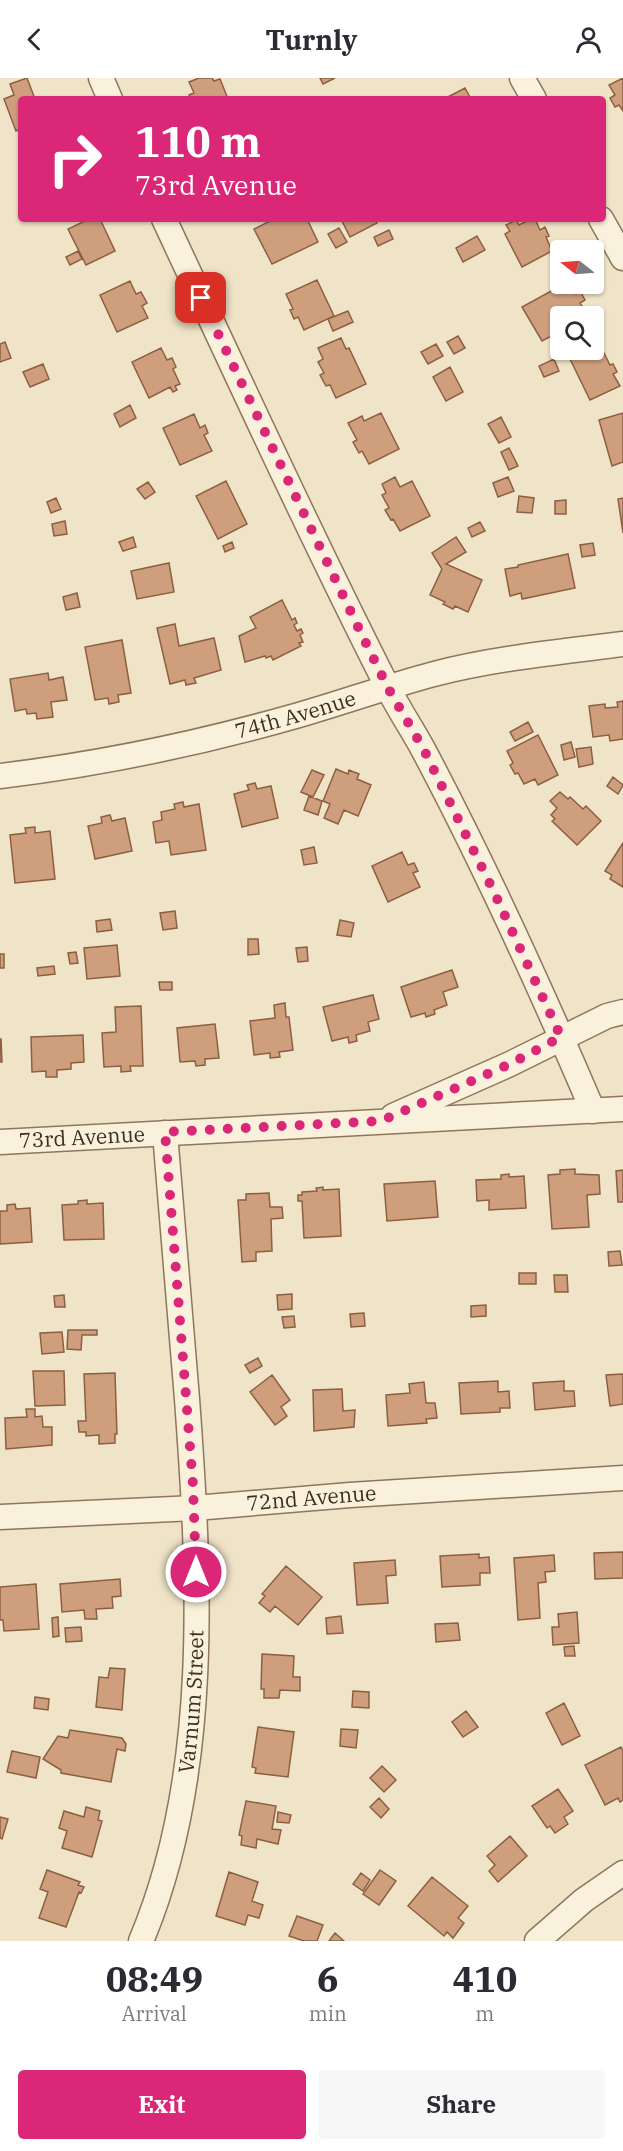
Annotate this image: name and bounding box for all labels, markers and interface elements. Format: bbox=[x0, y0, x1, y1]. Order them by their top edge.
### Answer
text: Turnly bbox=[266, 22, 357, 57]
icon: back bbox=[18, 23, 51, 56]
icon: person bbox=[572, 23, 605, 56]
text: 110 m bbox=[135, 114, 261, 169]
icon: right bbox=[36, 120, 114, 198]
text: 73rd Avenue bbox=[135, 167, 297, 202]
north arrow bbox=[550, 240, 604, 294]
map controls bbox=[550, 240, 604, 360]
pin bbox=[175, 272, 226, 323]
icon: arrive bbox=[184, 281, 217, 314]
button: search bbox=[550, 306, 604, 360]
street label: 74th Avenue bbox=[232, 683, 359, 745]
street label: 73rd Avenue bbox=[18, 1119, 146, 1154]
street label: 72nd Avenue bbox=[245, 1478, 377, 1517]
position arrow bbox=[164, 1540, 228, 1604]
street label: Varnum Street bbox=[171, 1630, 209, 1775]
text: 08:49 bbox=[106, 1955, 203, 2002]
text: 6 bbox=[317, 1955, 339, 2002]
text: 410 bbox=[452, 1955, 517, 2002]
text: Arrival bbox=[122, 2000, 187, 2027]
text: min bbox=[309, 2000, 347, 2027]
text: m bbox=[475, 2000, 494, 2027]
button: Exit bbox=[18, 2070, 306, 2139]
button: Share bbox=[318, 2070, 605, 2139]

